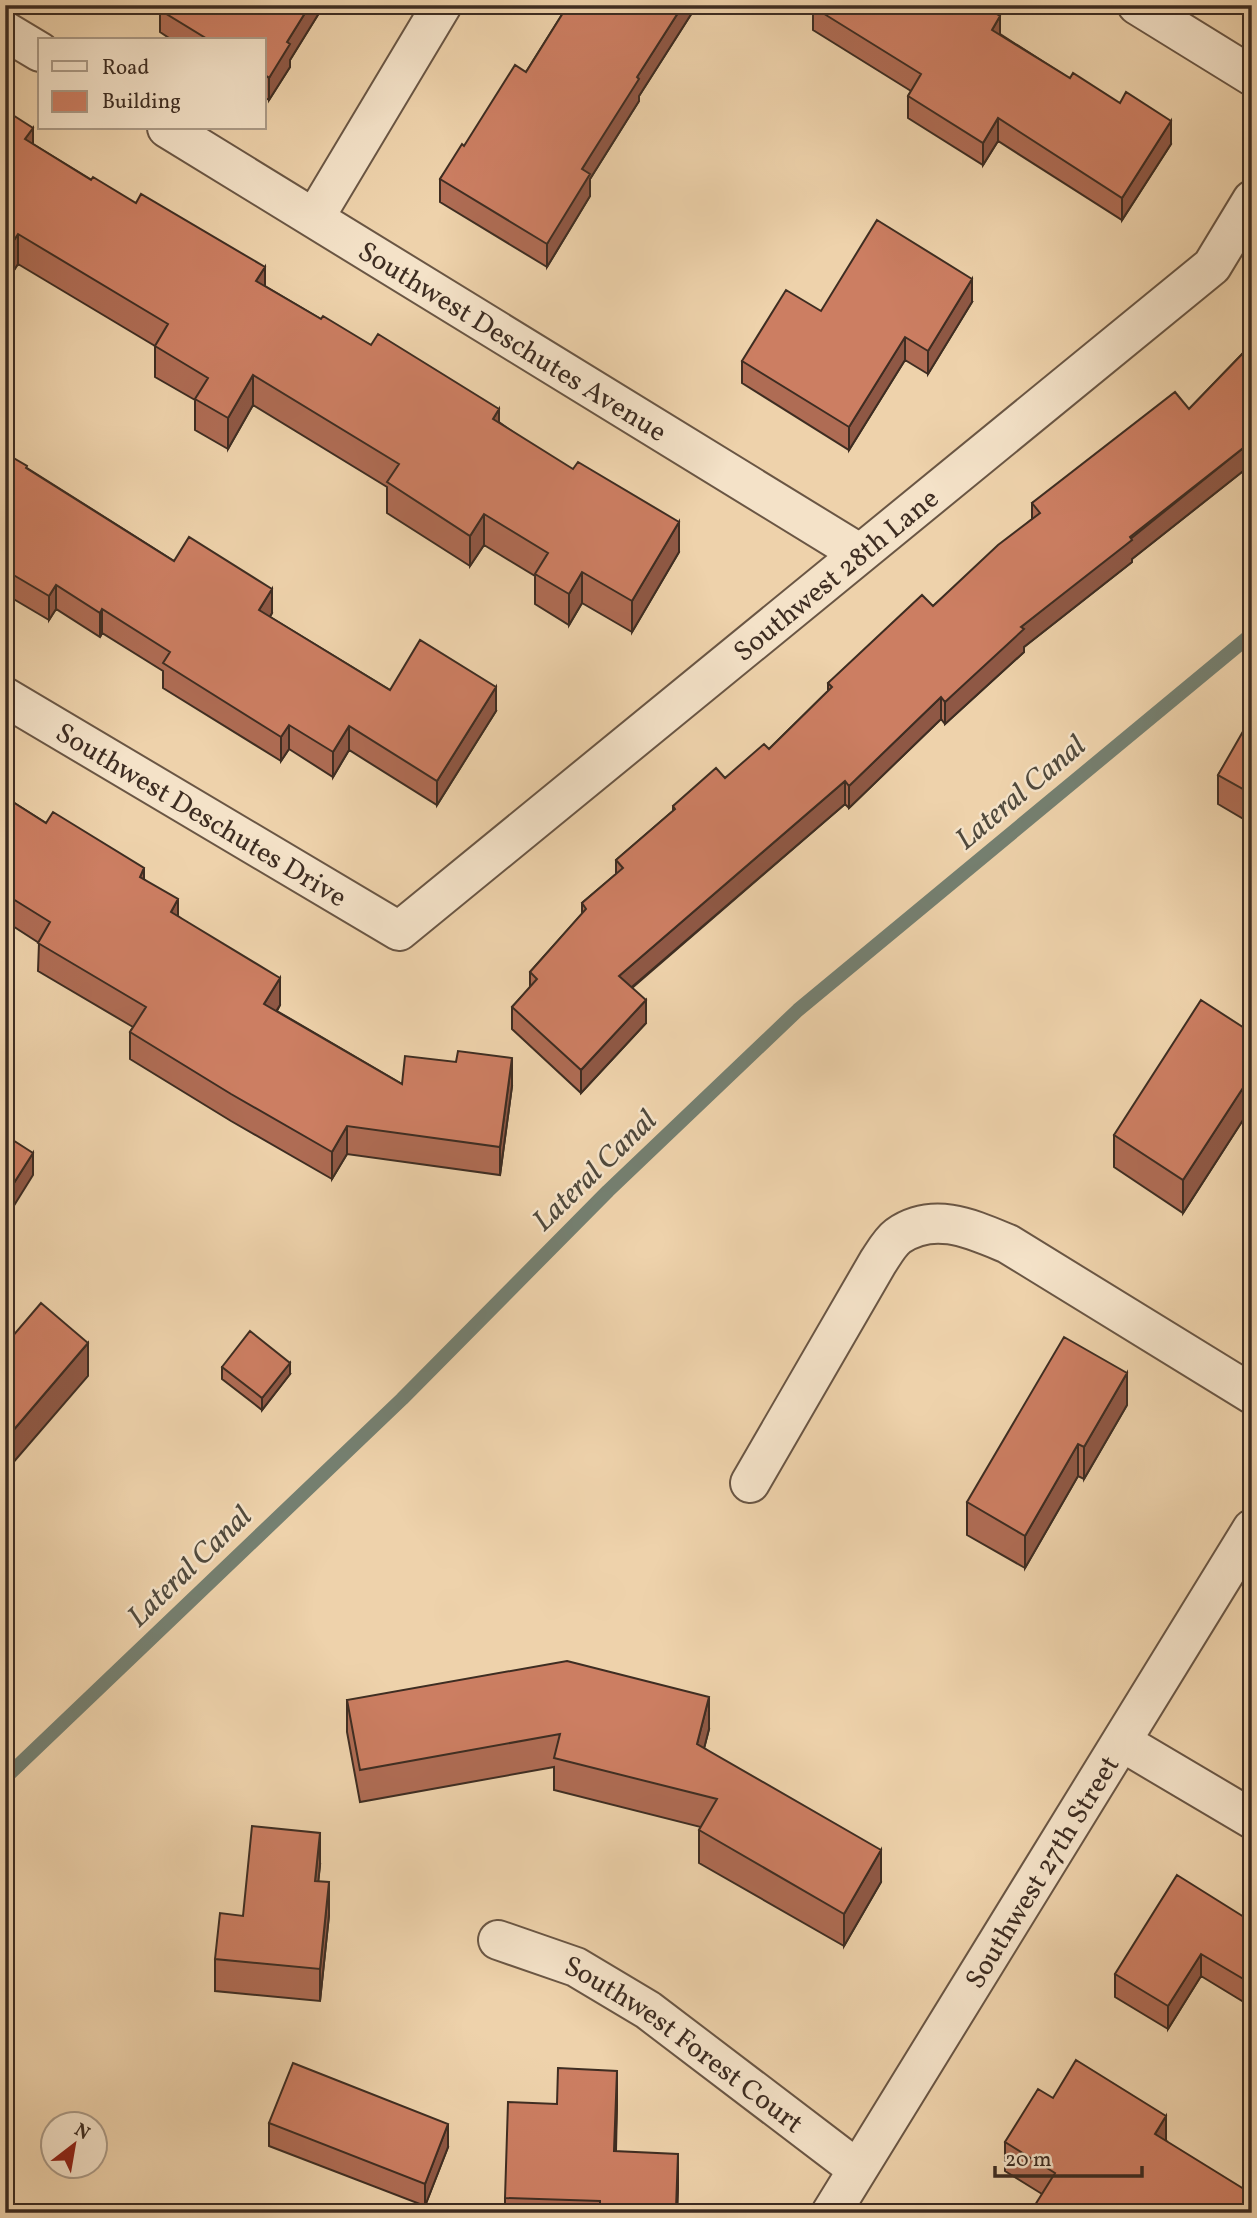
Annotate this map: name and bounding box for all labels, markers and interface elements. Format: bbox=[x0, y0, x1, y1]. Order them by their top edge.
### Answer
legend bbox=[38, 38, 266, 130]
text: Road bbox=[102, 54, 149, 83]
text: Building bbox=[102, 88, 181, 117]
street label: Southwest Deschutes Avenue bbox=[350, 233, 673, 452]
street label: Southwest 28th Lane bbox=[726, 480, 948, 672]
street label: Southwest Deschutes Drive bbox=[48, 714, 354, 918]
water label: Lateral Canal bbox=[947, 726, 1096, 861]
water label: Lateral Canal bbox=[524, 1101, 668, 1242]
water label: Lateral Canal bbox=[119, 1497, 263, 1638]
street label: Southwest 27th Street bbox=[957, 1749, 1130, 1997]
street label: Southwest Forest Court bbox=[559, 1948, 811, 2143]
north arrow bbox=[38, 2110, 108, 2180]
text: N bbox=[69, 2117, 95, 2147]
scale bar bbox=[995, 2134, 1142, 2178]
text: 20 m bbox=[1005, 2146, 1051, 2175]

